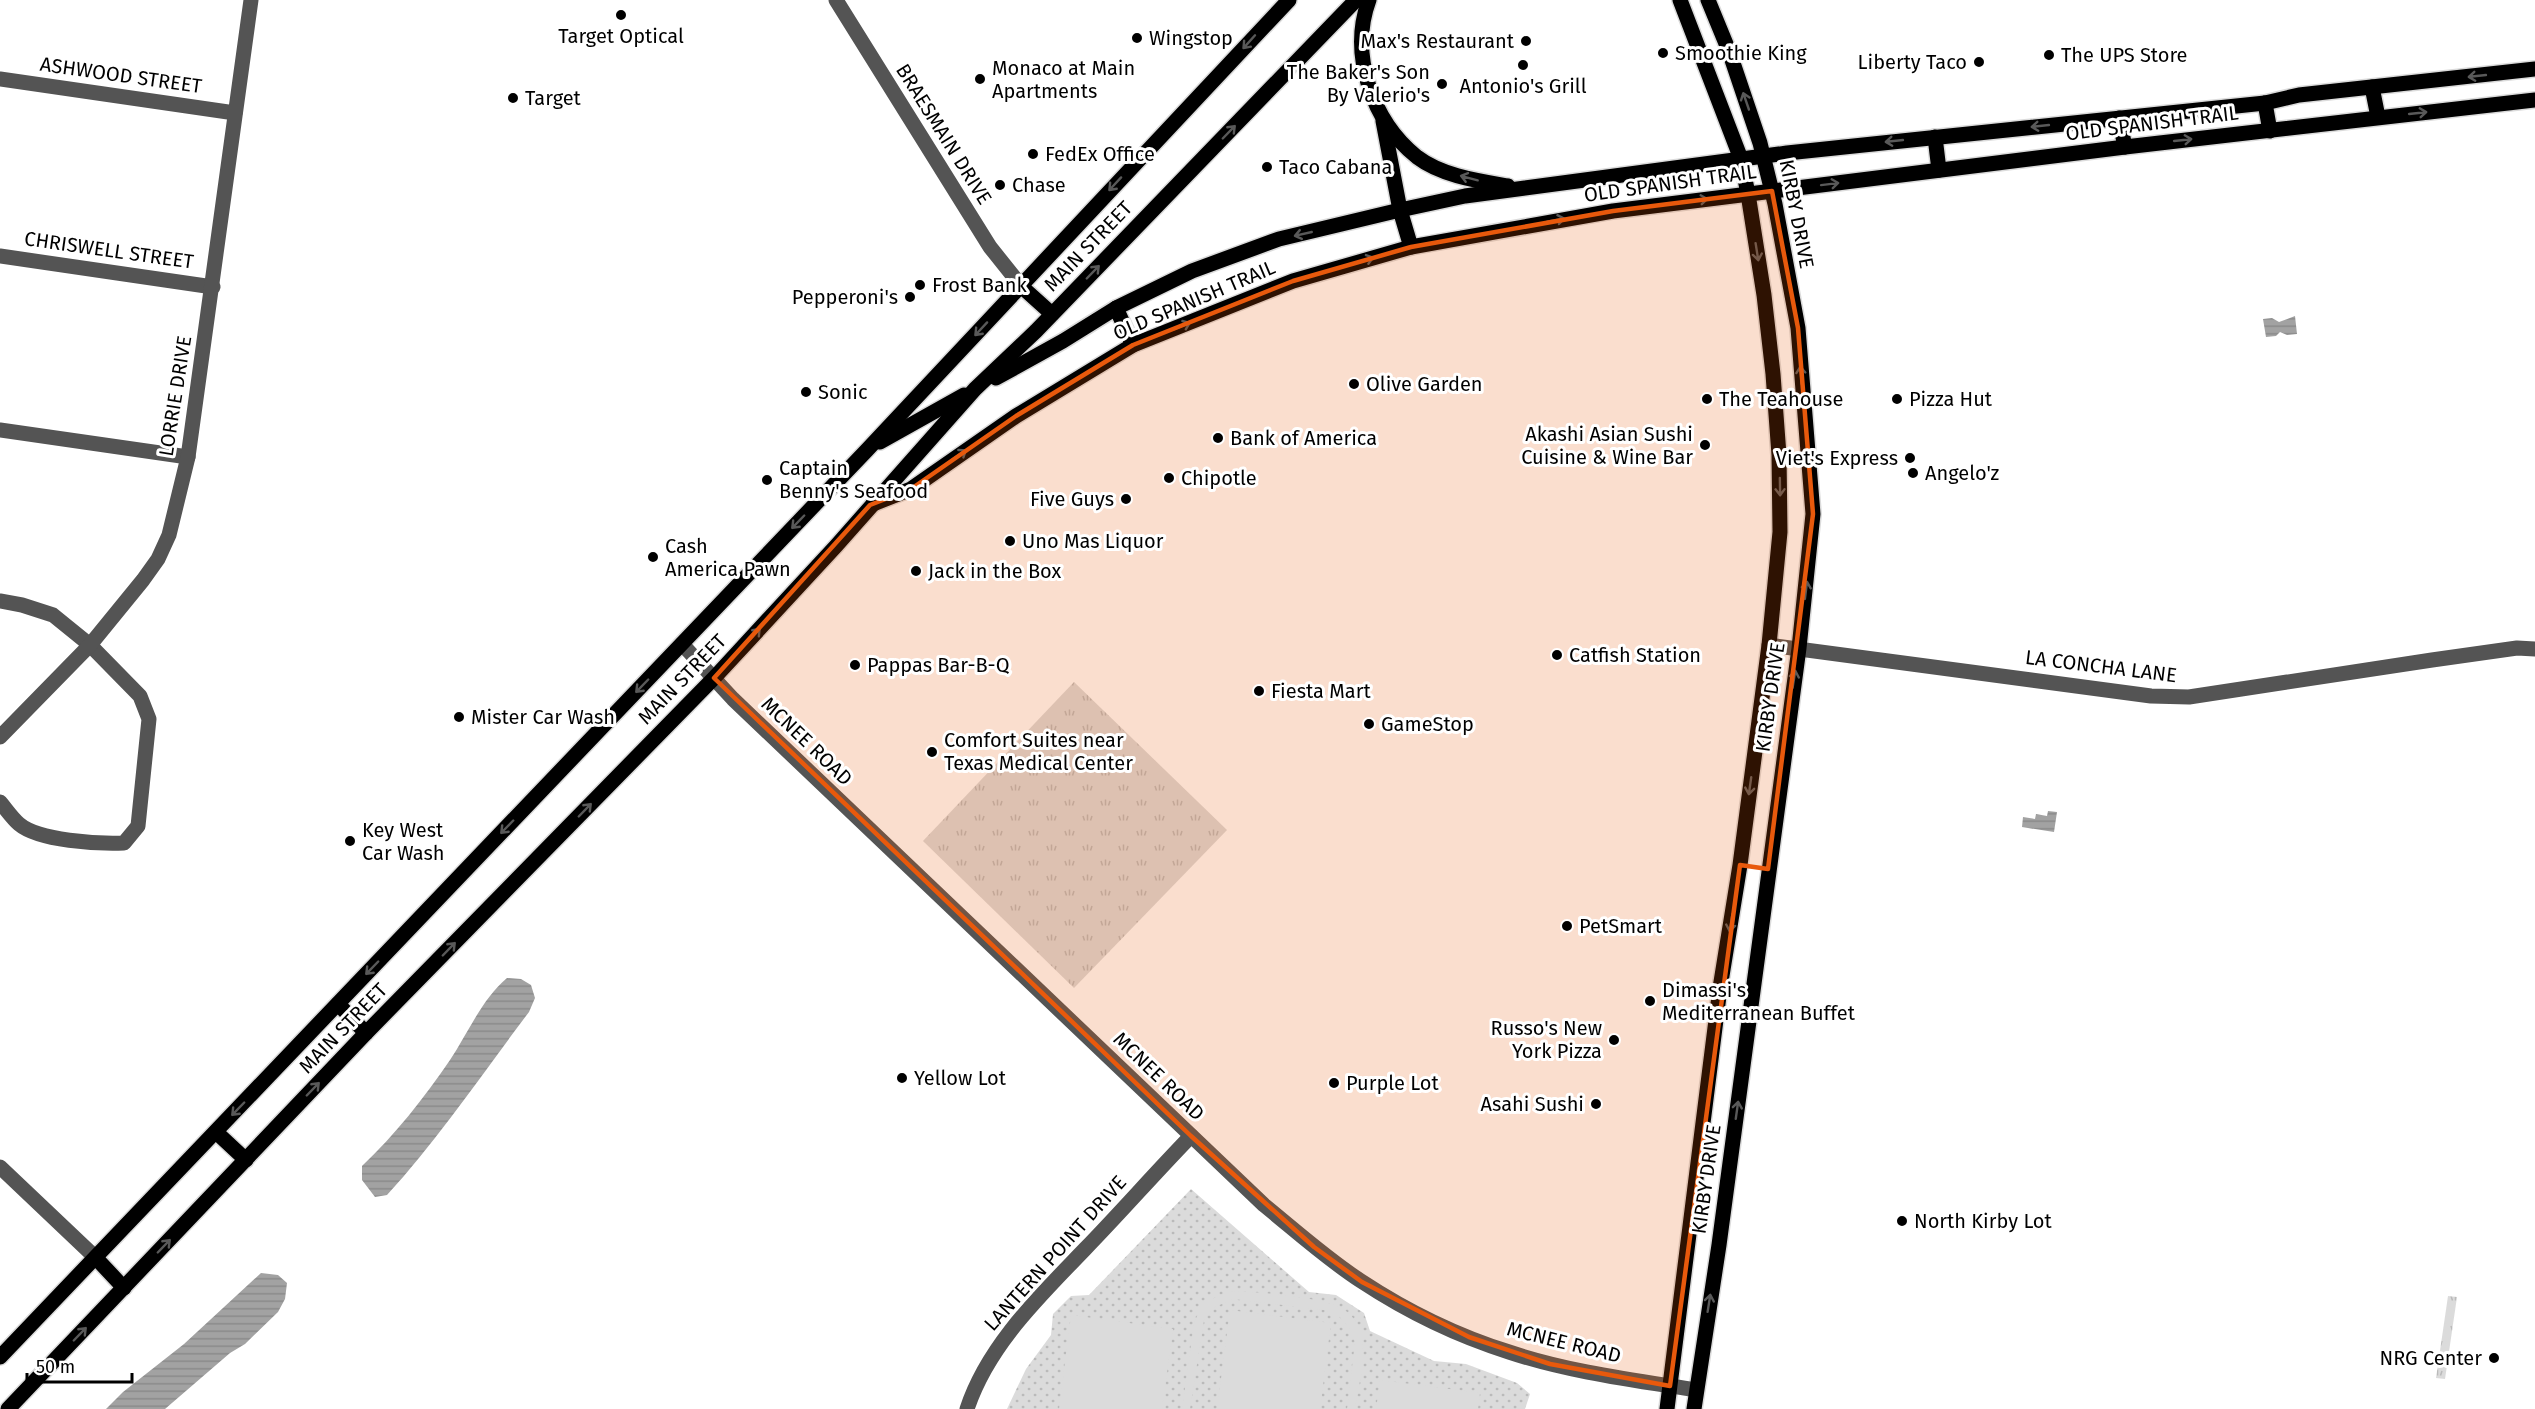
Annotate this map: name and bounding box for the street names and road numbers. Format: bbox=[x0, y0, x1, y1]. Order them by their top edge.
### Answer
street label: ASHWOOD STREET bbox=[39, 52, 204, 98]
street label: BRAESMAIN DRIVE bbox=[891, 59, 997, 209]
street label: OLD SPANISH TRAIL bbox=[2064, 100, 2240, 146]
street label: KIRBY DRIVE bbox=[1775, 157, 1819, 271]
street label: OLD SPANISH TRAIL bbox=[1582, 159, 1758, 207]
street label: MAIN STREET bbox=[1039, 195, 1138, 296]
street label: CHRISWELL STREET bbox=[23, 226, 196, 274]
street label: OLD SPANISH TRAIL bbox=[1109, 255, 1279, 345]
street label: LORRIE DRIVE bbox=[154, 334, 196, 458]
street label: MAIN STREET bbox=[633, 628, 732, 729]
street label: KIRBY DRIVE bbox=[1750, 641, 1790, 753]
street label: LA CONCHA LANE bbox=[2024, 645, 2178, 687]
street label: MCNEE ROAD bbox=[757, 692, 857, 790]
street label: MAIN STREET bbox=[294, 977, 393, 1078]
street label: MCNEE ROAD bbox=[1109, 1027, 1209, 1125]
street label: KIRBY DRIVE bbox=[1686, 1123, 1726, 1235]
street label: LANTERN POINT DRIVE bbox=[979, 1170, 1131, 1336]
street label: MCNEE ROAD bbox=[1504, 1316, 1624, 1368]

